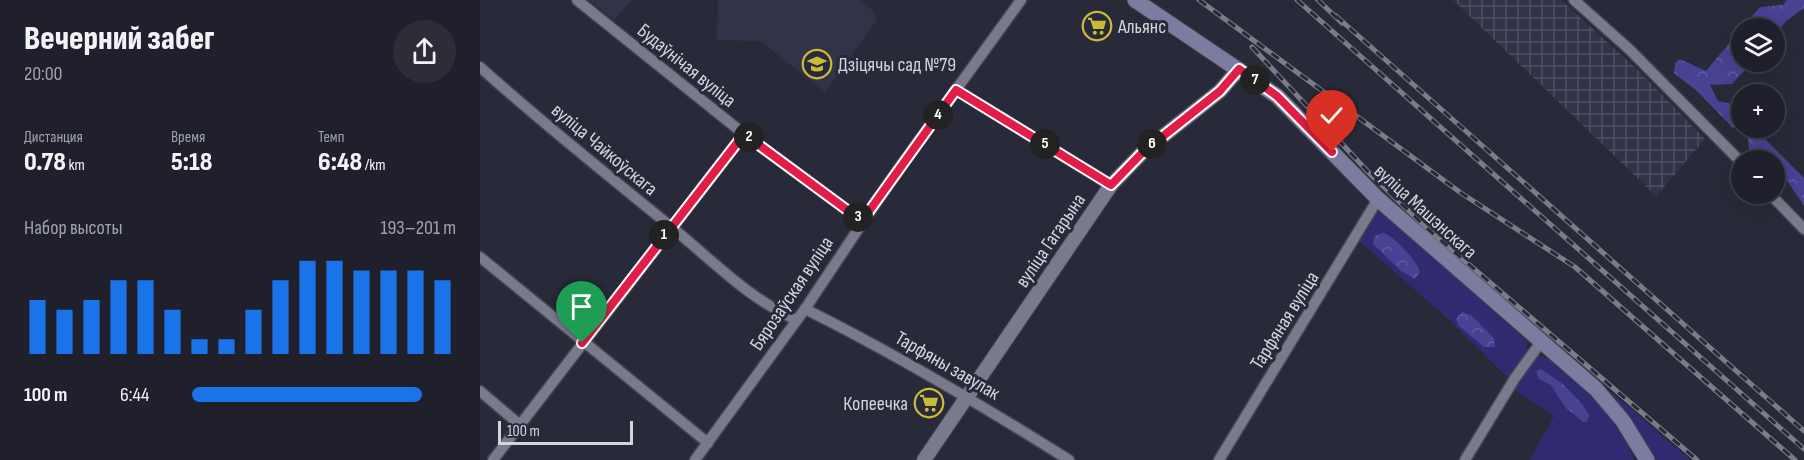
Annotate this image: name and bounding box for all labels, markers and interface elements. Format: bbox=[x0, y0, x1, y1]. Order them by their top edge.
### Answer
supermarket icon: Альянс bbox=[1081, 10, 1113, 42]
place label: Альянс bbox=[1117, 15, 1166, 39]
map controls bbox=[1731, 18, 1785, 204]
button: layers bbox=[1731, 18, 1785, 72]
text: Вечерний забег bbox=[24, 19, 215, 59]
street label: Будаўнічая вуліца bbox=[632, 19, 741, 113]
button: share bbox=[393, 20, 456, 83]
school or university icon: Дзіцячы сад №79 bbox=[801, 48, 833, 80]
place label: Дзіцячы сад №79 bbox=[838, 53, 956, 77]
text: 20:00 bbox=[24, 62, 63, 86]
pin: 7 bbox=[1240, 65, 1270, 95]
text: 7 bbox=[1252, 70, 1258, 89]
button: + bbox=[1731, 84, 1785, 138]
pin bbox=[1306, 90, 1357, 152]
street label: вуліца Чайкоўскага bbox=[546, 98, 662, 201]
icon: check bbox=[1315, 99, 1348, 132]
pin: 4 bbox=[923, 100, 953, 130]
text: 4 bbox=[934, 105, 942, 124]
pin: 2 bbox=[734, 122, 764, 152]
text: 2 bbox=[745, 127, 753, 146]
text: Дистанция bbox=[24, 128, 83, 147]
text: Время bbox=[171, 128, 205, 147]
text: Темп bbox=[318, 128, 344, 147]
pin: 5 bbox=[1030, 129, 1060, 159]
pin: 6 bbox=[1137, 129, 1167, 159]
text: 5 bbox=[1041, 134, 1049, 153]
text: 6 bbox=[1148, 134, 1156, 153]
text: 0.78 bbox=[24, 147, 66, 178]
text: 5:18 bbox=[171, 147, 212, 178]
text: 6:48 bbox=[318, 147, 362, 178]
button: − bbox=[1731, 150, 1785, 204]
text: km bbox=[66, 156, 85, 175]
text: /km bbox=[362, 156, 386, 175]
street label: вуліца Машэнскага bbox=[1369, 159, 1482, 264]
street label: вуліца Гагарына bbox=[1011, 189, 1091, 292]
pin: 3 bbox=[843, 202, 873, 232]
text: 3 bbox=[854, 207, 862, 226]
text: Набор высоты bbox=[24, 216, 123, 240]
text: 193–201 m bbox=[380, 216, 456, 240]
pin: 1 bbox=[649, 220, 679, 250]
text: 1 bbox=[661, 225, 667, 244]
street label: Бярозаўская вуліца bbox=[745, 232, 839, 355]
street label: Тарфяная вуліца bbox=[1245, 267, 1324, 374]
pin bbox=[556, 281, 607, 343]
icon: arrive bbox=[565, 290, 598, 323]
street label: Тарфяны завулак bbox=[891, 326, 1005, 406]
text: 100 m bbox=[24, 383, 67, 407]
text: 6:44 bbox=[120, 383, 149, 407]
supermarket icon: Копеечка bbox=[913, 387, 945, 419]
place label: Копеечка bbox=[843, 392, 908, 416]
scale bar bbox=[498, 418, 633, 446]
text: 100 m bbox=[507, 422, 540, 441]

